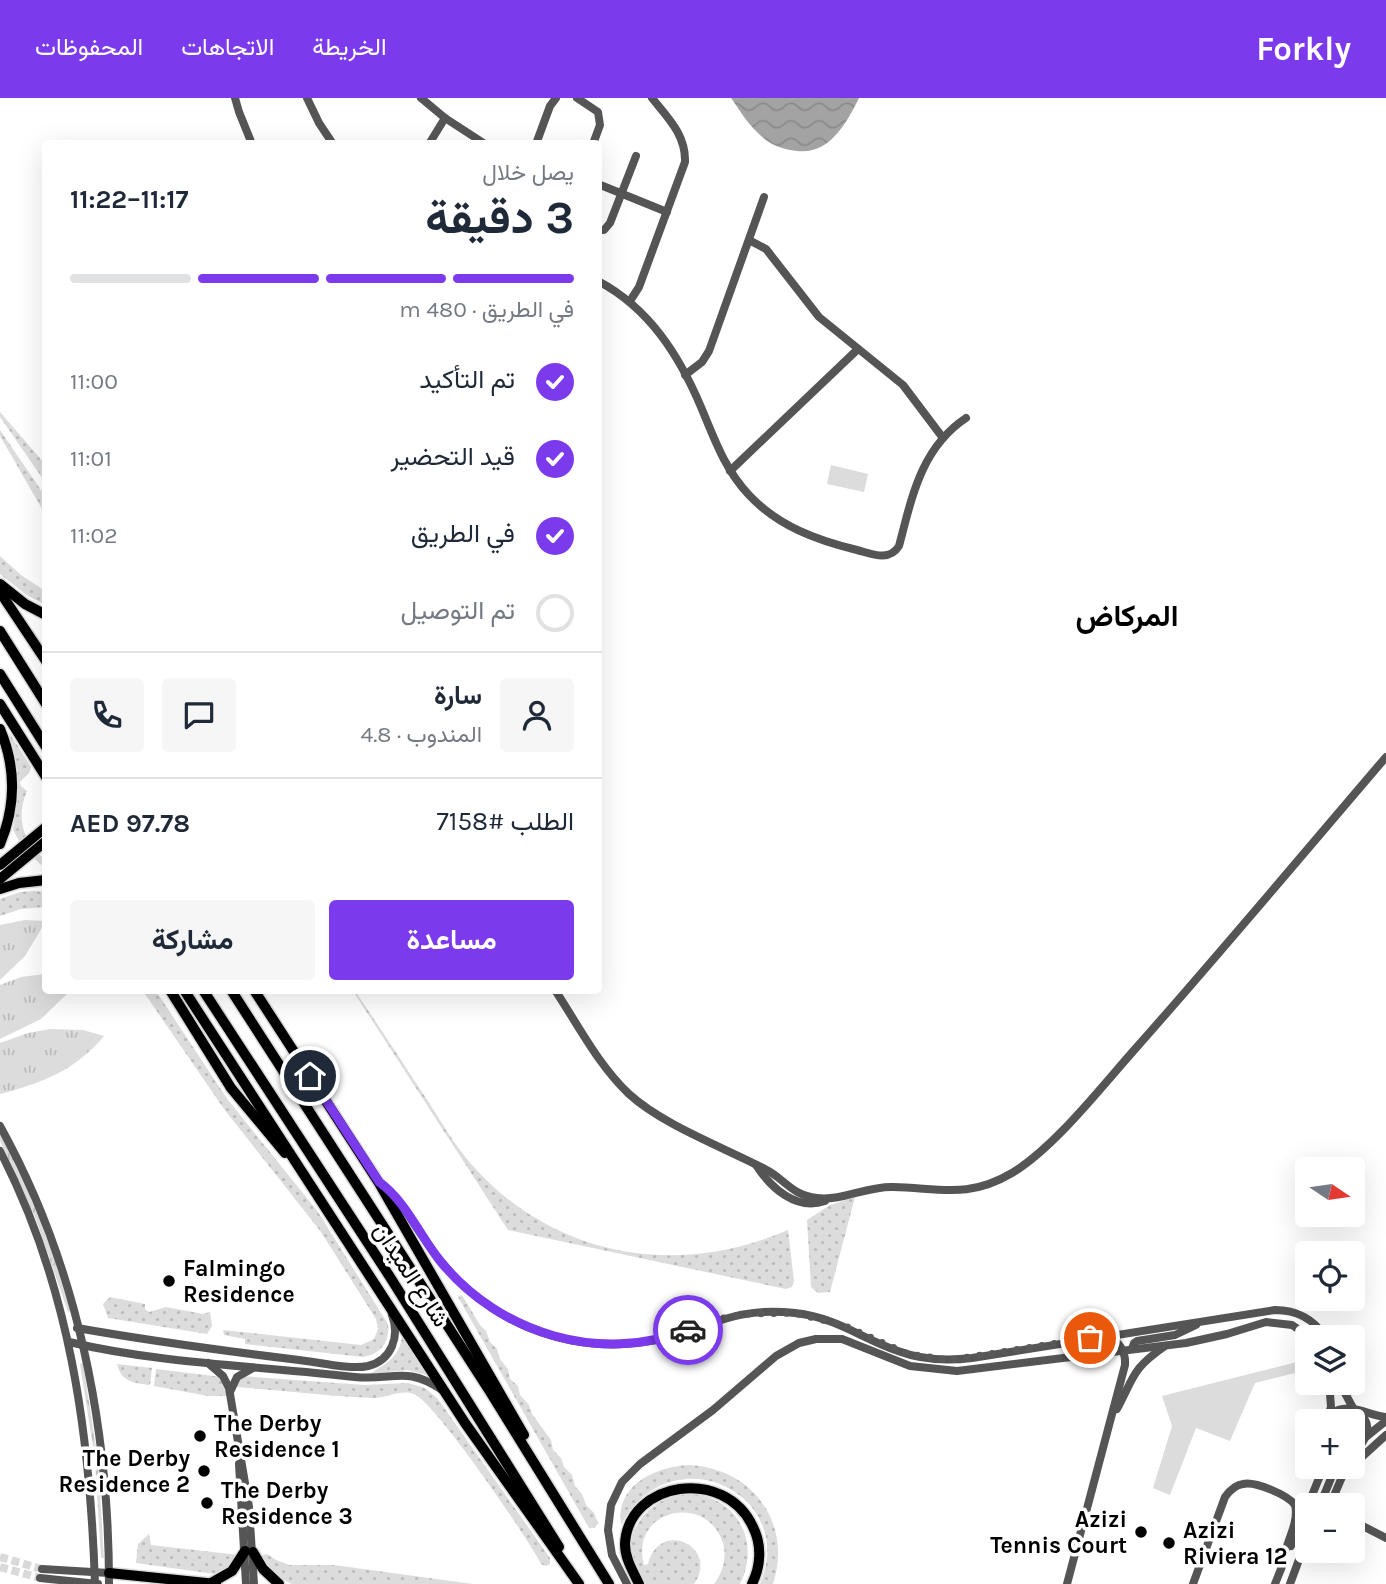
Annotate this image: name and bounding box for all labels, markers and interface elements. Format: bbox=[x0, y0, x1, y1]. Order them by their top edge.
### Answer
text: Forkly bbox=[1256, 30, 1351, 68]
text: المحفوظات bbox=[35, 33, 143, 61]
text: الاتجاهات bbox=[181, 33, 274, 61]
text: الخريطة bbox=[312, 33, 387, 61]
text: يصل خلال bbox=[482, 159, 574, 186]
text: 11:17–11:22 bbox=[70, 184, 188, 215]
text: 3 دقيقة bbox=[425, 191, 574, 245]
text: في الطريق · 480 m bbox=[399, 296, 574, 323]
icon: check bbox=[536, 363, 574, 401]
text: تم التأكيد bbox=[419, 364, 515, 395]
text: 11:00 bbox=[70, 368, 118, 395]
icon: check bbox=[536, 440, 574, 478]
text: قيد التحضير bbox=[390, 441, 515, 472]
text: 11:01 bbox=[70, 445, 112, 472]
icon: check bbox=[536, 517, 574, 555]
text: في الطريق bbox=[411, 518, 515, 549]
text: 11:02 bbox=[70, 522, 117, 549]
text: تم التوصيل bbox=[400, 595, 515, 626]
district label: المركاض bbox=[1076, 598, 1179, 634]
button: phone bbox=[70, 678, 144, 752]
button: chat bbox=[162, 678, 236, 752]
button: person bbox=[500, 678, 574, 752]
text: سارة bbox=[434, 680, 482, 711]
text: المندوب · 4.8 bbox=[360, 721, 482, 748]
text: الطلب #7158 bbox=[437, 806, 574, 837]
text: AED 97.78 bbox=[70, 808, 190, 839]
button: مشاركة bbox=[70, 900, 315, 980]
button: مساعدة bbox=[329, 900, 574, 980]
pin bbox=[280, 1046, 340, 1106]
icon: home bbox=[291, 1057, 329, 1095]
north arrow bbox=[1295, 1157, 1365, 1227]
map controls bbox=[1295, 1157, 1365, 1563]
street label: شارع الميدان bbox=[366, 1218, 455, 1333]
button: locate bbox=[1295, 1241, 1365, 1311]
place label: Falmingo Residence bbox=[183, 1255, 295, 1308]
marker: Falmingo Residence bbox=[161, 1273, 177, 1289]
courier bbox=[653, 1295, 723, 1365]
pin bbox=[1060, 1308, 1120, 1368]
icon: car bbox=[669, 1311, 707, 1349]
icon: bag bbox=[1071, 1319, 1109, 1357]
button: layers bbox=[1295, 1325, 1365, 1395]
button: + bbox=[1295, 1409, 1365, 1479]
place label: The Derby Residence 1 bbox=[214, 1410, 340, 1463]
marker: The Derby Residence 1 bbox=[192, 1428, 208, 1444]
place label: The Derby Residence 2 bbox=[59, 1445, 190, 1498]
marker: The Derby Residence 2 bbox=[196, 1463, 212, 1479]
place label: The Derby Residence 3 bbox=[221, 1477, 353, 1530]
button: − bbox=[1295, 1493, 1365, 1563]
marker: The Derby Residence 3 bbox=[199, 1495, 215, 1511]
place label: Azizi Tennis Court bbox=[990, 1506, 1127, 1559]
place label: Azizi Riviera 12 bbox=[1183, 1517, 1287, 1570]
marker: Azizi Tennis Court bbox=[1133, 1524, 1149, 1540]
marker: Azizi Riviera 12 bbox=[1161, 1535, 1177, 1551]

